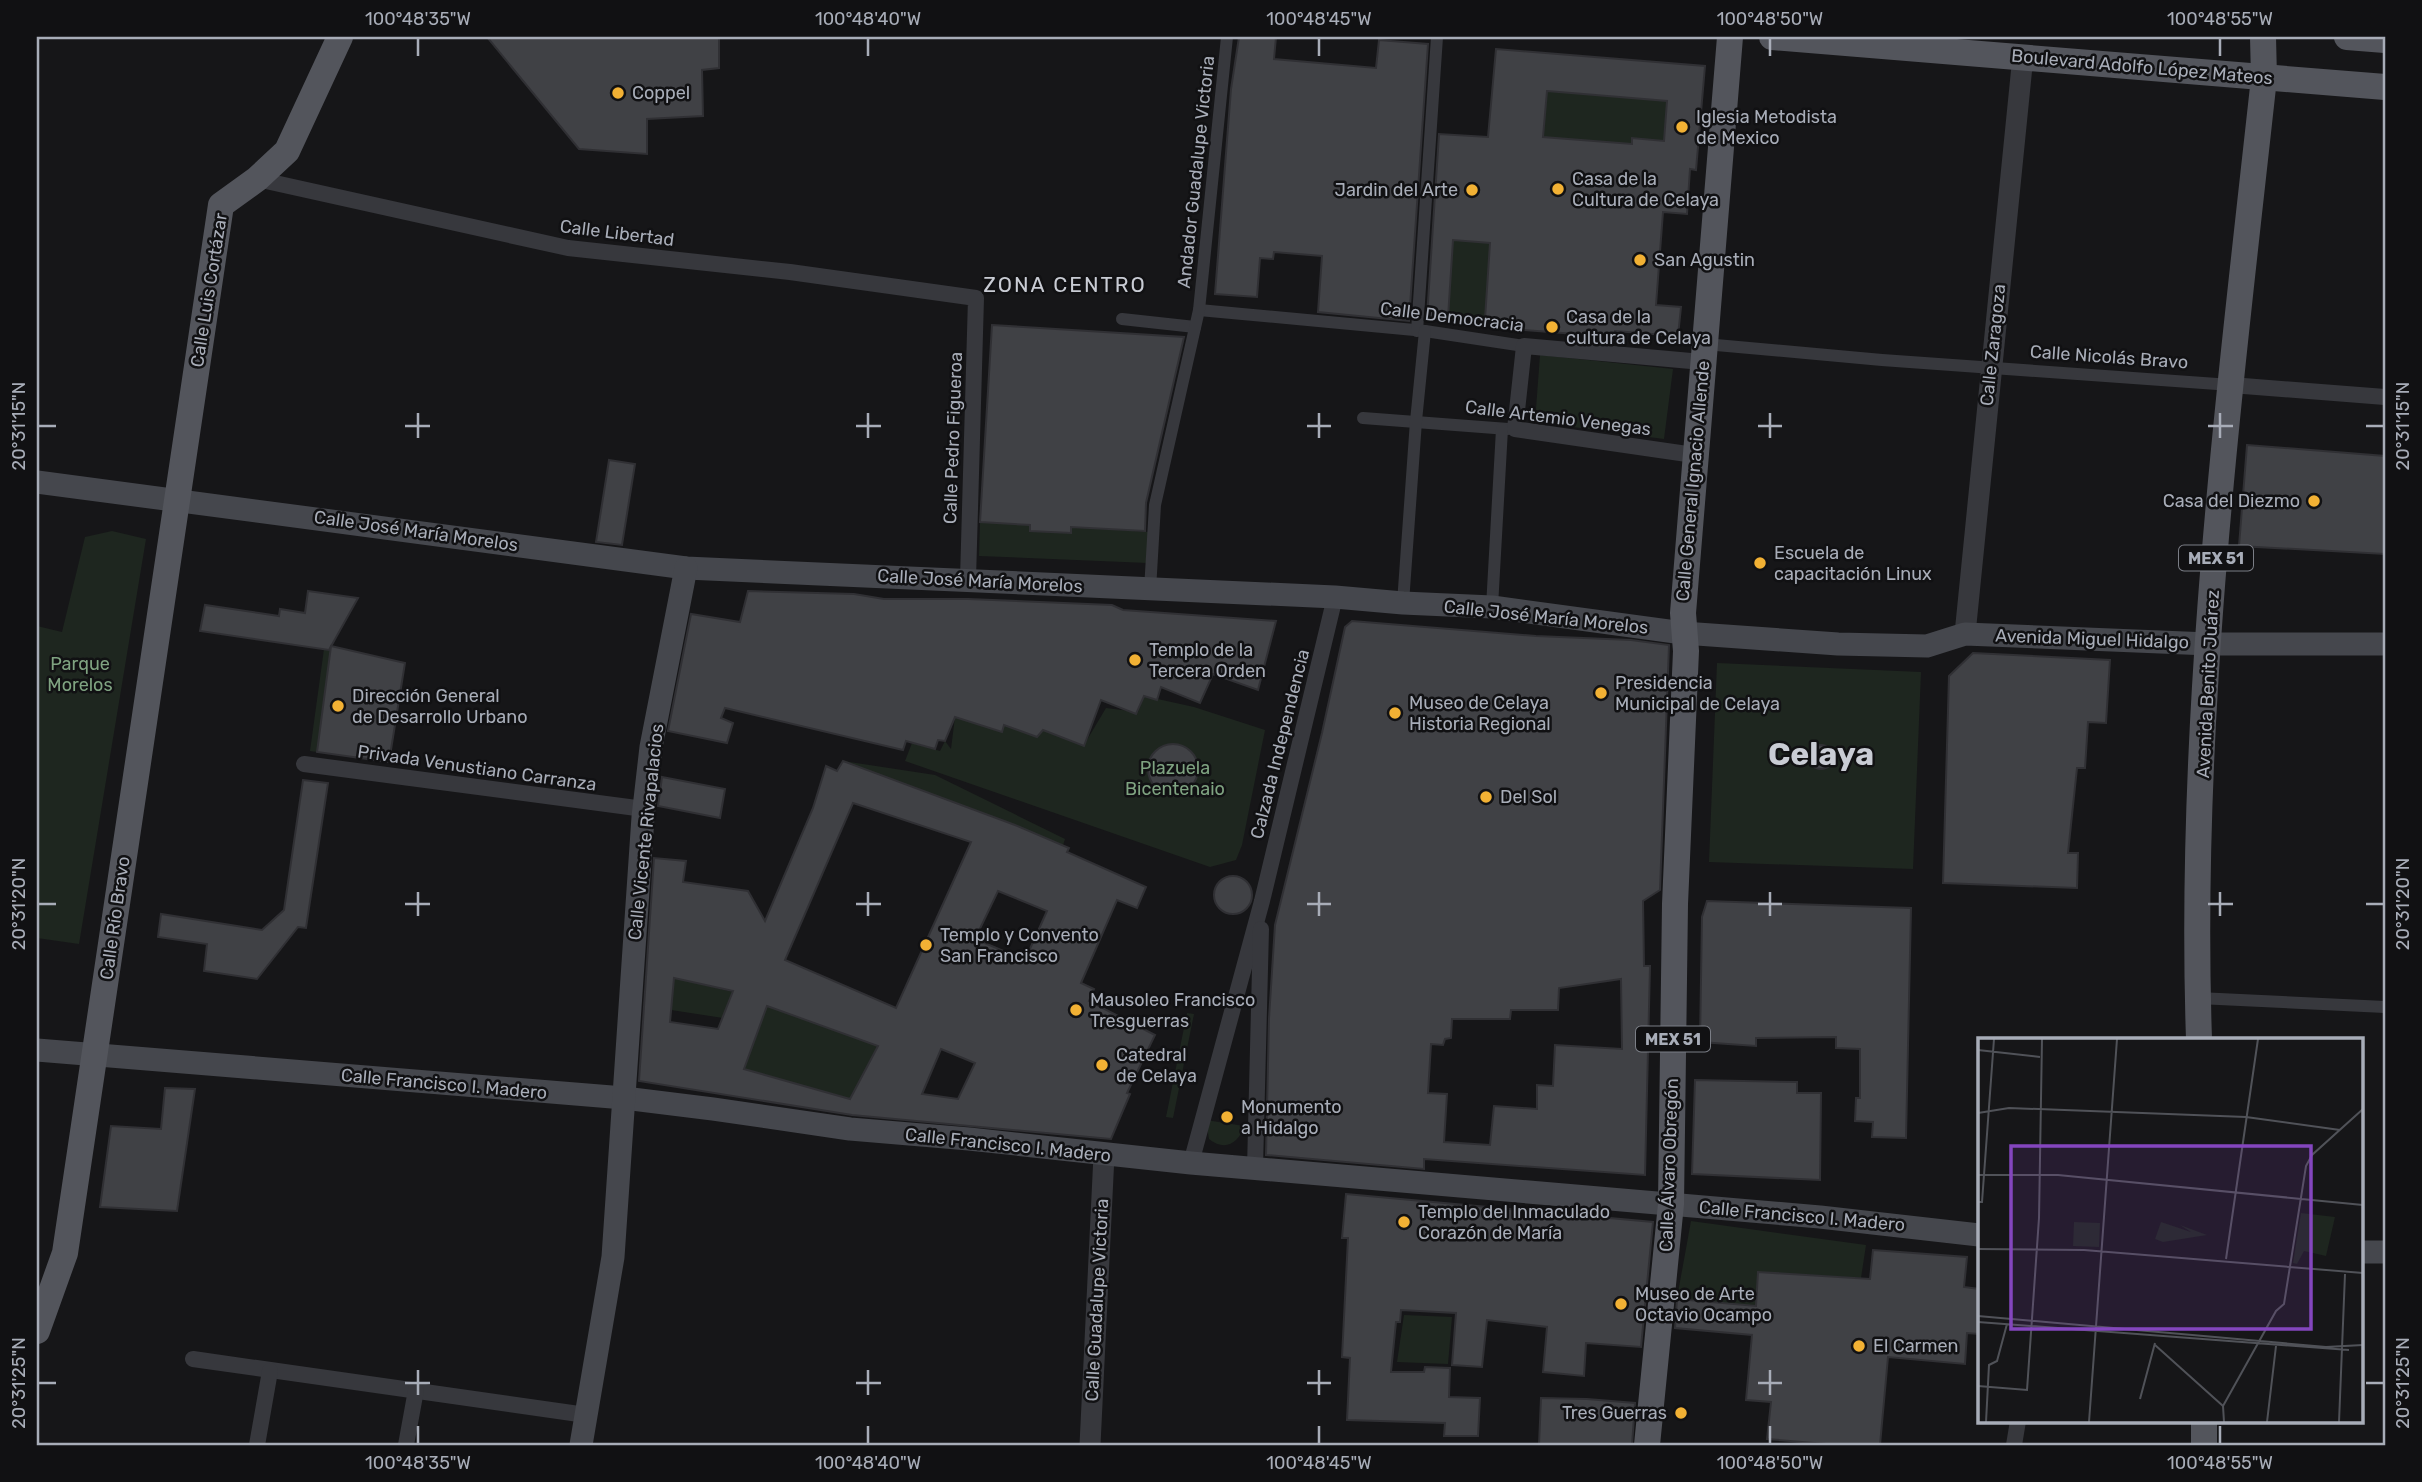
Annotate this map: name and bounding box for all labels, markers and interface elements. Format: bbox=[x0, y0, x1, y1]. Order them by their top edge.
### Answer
text: 100°48'35"W bbox=[365, 8, 471, 30]
text: 100°48'40"W bbox=[815, 8, 921, 30]
text: 100°48'45"W bbox=[1266, 8, 1372, 30]
text: 100°48'50"W bbox=[1717, 8, 1823, 30]
text: 100°48'55"W bbox=[2167, 8, 2273, 30]
street label: Boulevard Adolfo López Mateos bbox=[2010, 45, 2274, 89]
street label: Andador Guadalupe Victoria bbox=[1173, 55, 1219, 289]
place label: Coppel bbox=[632, 82, 690, 104]
marker: Coppel bbox=[610, 85, 626, 101]
place label: Iglesia Metodista de Mexico bbox=[1696, 106, 1837, 149]
marker: Iglesia Metodista de Mexico bbox=[1674, 119, 1690, 135]
place label: Casa de la Cultura de Celaya bbox=[1572, 168, 1719, 211]
place label: Jardin del Arte bbox=[1335, 179, 1458, 201]
marker: Casa de la Cultura de Celaya bbox=[1550, 181, 1566, 197]
marker: Jardin del Arte bbox=[1464, 182, 1480, 198]
street label: Calle Luis Cortázar bbox=[186, 211, 232, 369]
street label: Calle Libertad bbox=[559, 215, 675, 251]
place label: San Agustin bbox=[1654, 249, 1755, 271]
marker: San Agustin bbox=[1632, 252, 1648, 268]
district label: ZONA CENTRO bbox=[983, 272, 1147, 297]
street label: Calle Zaragoza bbox=[1976, 283, 2010, 407]
street label: Calle Democracia bbox=[1379, 297, 1525, 337]
place label: Casa de la cultura de Celaya bbox=[1566, 306, 1711, 349]
marker: Casa de la cultura de Celaya bbox=[1544, 319, 1560, 335]
street label: Calle Nicolás Bravo bbox=[2029, 340, 2189, 374]
street label: Calle Pedro Figueroa bbox=[939, 352, 967, 524]
street label: Calle General Ignacio Allende bbox=[1672, 360, 1714, 602]
text: 20°31'15"N bbox=[8, 382, 30, 470]
text: 20°31'15"N bbox=[2392, 382, 2414, 470]
street label: Calle Artemio Venegas bbox=[1464, 396, 1652, 440]
place label: Casa del Diezmo bbox=[2163, 490, 2300, 512]
marker: Casa del Diezmo bbox=[2306, 493, 2322, 509]
street label: Calle José María Morelos bbox=[313, 506, 519, 556]
place label: Escuela de capacitación Linux bbox=[1774, 542, 1932, 585]
road number: MEX 51 bbox=[2179, 545, 2253, 570]
marker: Escuela de capacitación Linux bbox=[1752, 555, 1768, 571]
street label: Calle José María Morelos bbox=[877, 565, 1083, 597]
street label: Avenida Benito Juárez bbox=[2192, 589, 2224, 779]
street label: Calle José María Morelos bbox=[1443, 595, 1649, 639]
street label: Avenida Miguel Hidalgo bbox=[1995, 625, 2189, 653]
place label: Templo de la Tercera Orden bbox=[1149, 639, 1266, 682]
street label: Calzada Independencia bbox=[1246, 647, 1314, 841]
marker: Templo de la Tercera Orden bbox=[1127, 652, 1143, 668]
park label: Parque Morelos bbox=[47, 653, 113, 696]
place label: Presidencia Municipal de Celaya bbox=[1615, 672, 1780, 715]
place label: Dirección General de Desarrollo Urbano bbox=[352, 685, 527, 728]
marker: Presidencia Municipal de Celaya bbox=[1593, 685, 1609, 701]
place label: Museo de Celaya Historia Regional bbox=[1409, 692, 1551, 735]
marker: Dirección General de Desarrollo Urbano bbox=[330, 698, 346, 714]
marker: Museo de Celaya Historia Regional bbox=[1387, 705, 1403, 721]
street label: Calle Vicente Rivapalacios bbox=[624, 723, 668, 941]
district label: Celaya bbox=[1768, 735, 1874, 773]
street label: Privada Venustiano Carranza bbox=[356, 740, 598, 796]
park label: Plazuela Bicentenaio bbox=[1125, 757, 1225, 800]
place label: Del Sol bbox=[1500, 786, 1557, 808]
marker: Del Sol bbox=[1478, 789, 1494, 805]
street label: Calle Río Bravo bbox=[95, 855, 135, 981]
text: 20°31'20"N bbox=[8, 858, 30, 950]
text: 20°31'20"N bbox=[2392, 858, 2414, 950]
place label: Templo y Convento San Francisco bbox=[940, 924, 1099, 967]
marker: Templo y Convento San Francisco bbox=[918, 937, 934, 953]
place label: Mausoleo Francisco Tresguerras bbox=[1090, 989, 1255, 1032]
marker: Mausoleo Francisco Tresguerras bbox=[1068, 1002, 1084, 1018]
road number: MEX 51 bbox=[1636, 1026, 1710, 1051]
inset map bbox=[1978, 1038, 2362, 1422]
place label: Catedral de Celaya bbox=[1116, 1044, 1197, 1087]
marker: Catedral de Celaya bbox=[1094, 1057, 1110, 1073]
street label: Calle Francisco I. Madero bbox=[340, 1064, 548, 1104]
street label: Calle Álvaro Obregón bbox=[1655, 1078, 1683, 1252]
place label: Monumento a Hidalgo bbox=[1241, 1096, 1342, 1139]
marker: Monumento a Hidalgo bbox=[1219, 1109, 1235, 1125]
street label: Calle Francisco I. Madero bbox=[904, 1123, 1112, 1167]
street label: Calle Francisco I. Madero bbox=[1698, 1196, 1906, 1236]
street label: Calle Guadalupe Victoria bbox=[1081, 1198, 1113, 1402]
place label: Templo del Inmaculado Corazón de María bbox=[1418, 1201, 1610, 1244]
marker: Templo del Inmaculado Corazón de María bbox=[1396, 1214, 1412, 1230]
place label: Museo de Arte Octavio Ocampo bbox=[1635, 1283, 1772, 1326]
marker: Museo de Arte Octavio Ocampo bbox=[1613, 1296, 1629, 1312]
place label: El Carmen bbox=[1873, 1335, 1958, 1357]
text: 20°31'25"N bbox=[8, 1337, 30, 1429]
text: 20°31'25"N bbox=[2392, 1337, 2414, 1429]
marker: El Carmen bbox=[1851, 1338, 1867, 1354]
place label: Tres Guerras bbox=[1562, 1402, 1667, 1424]
marker: Tres Guerras bbox=[1673, 1405, 1689, 1421]
text: 100°48'35"W bbox=[365, 1452, 471, 1474]
text: 100°48'40"W bbox=[815, 1452, 921, 1474]
text: 100°48'45"W bbox=[1266, 1452, 1372, 1474]
text: 100°48'50"W bbox=[1717, 1452, 1823, 1474]
text: 100°48'55"W bbox=[2167, 1452, 2273, 1474]

